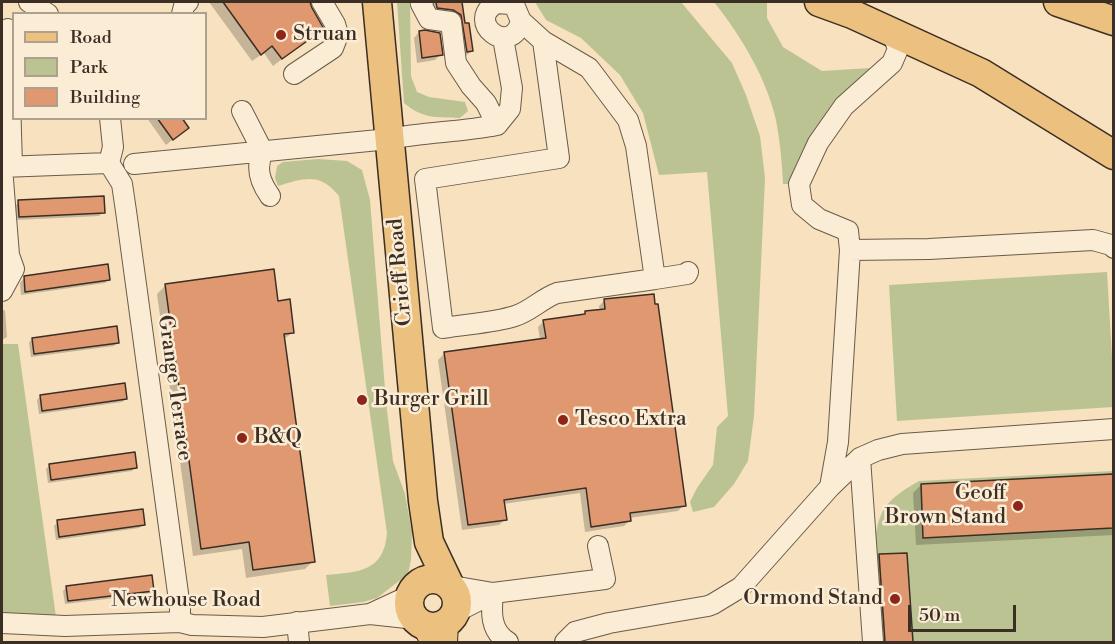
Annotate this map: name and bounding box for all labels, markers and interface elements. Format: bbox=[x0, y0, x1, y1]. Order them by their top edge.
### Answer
legend bbox=[12, 12, 207, 120]
place label: Struan bbox=[293, 22, 357, 48]
text: Road bbox=[70, 26, 112, 49]
marker: Struan bbox=[274, 28, 288, 42]
text: Park bbox=[70, 56, 107, 79]
text: Building bbox=[70, 86, 140, 109]
street label: Crieff Road bbox=[384, 217, 418, 327]
street label: Grange Terrace bbox=[151, 313, 197, 463]
place label: Burger Grill bbox=[374, 387, 489, 413]
marker: Burger Grill bbox=[355, 393, 369, 407]
place label: Tesco Extra bbox=[575, 407, 687, 433]
marker: Tesco Extra bbox=[556, 413, 570, 427]
place label: B&Q bbox=[254, 425, 302, 451]
marker: B&Q bbox=[235, 431, 249, 445]
place label: Geoff Brown Stand bbox=[885, 481, 1006, 531]
marker: Geoff Brown Stand bbox=[1011, 499, 1025, 513]
place label: Ormond Stand bbox=[743, 586, 883, 612]
street label: Newhouse Road bbox=[111, 588, 261, 614]
marker: Ormond Stand bbox=[888, 592, 902, 606]
scale bar bbox=[911, 593, 1019, 631]
text: 50 m bbox=[919, 604, 960, 627]

